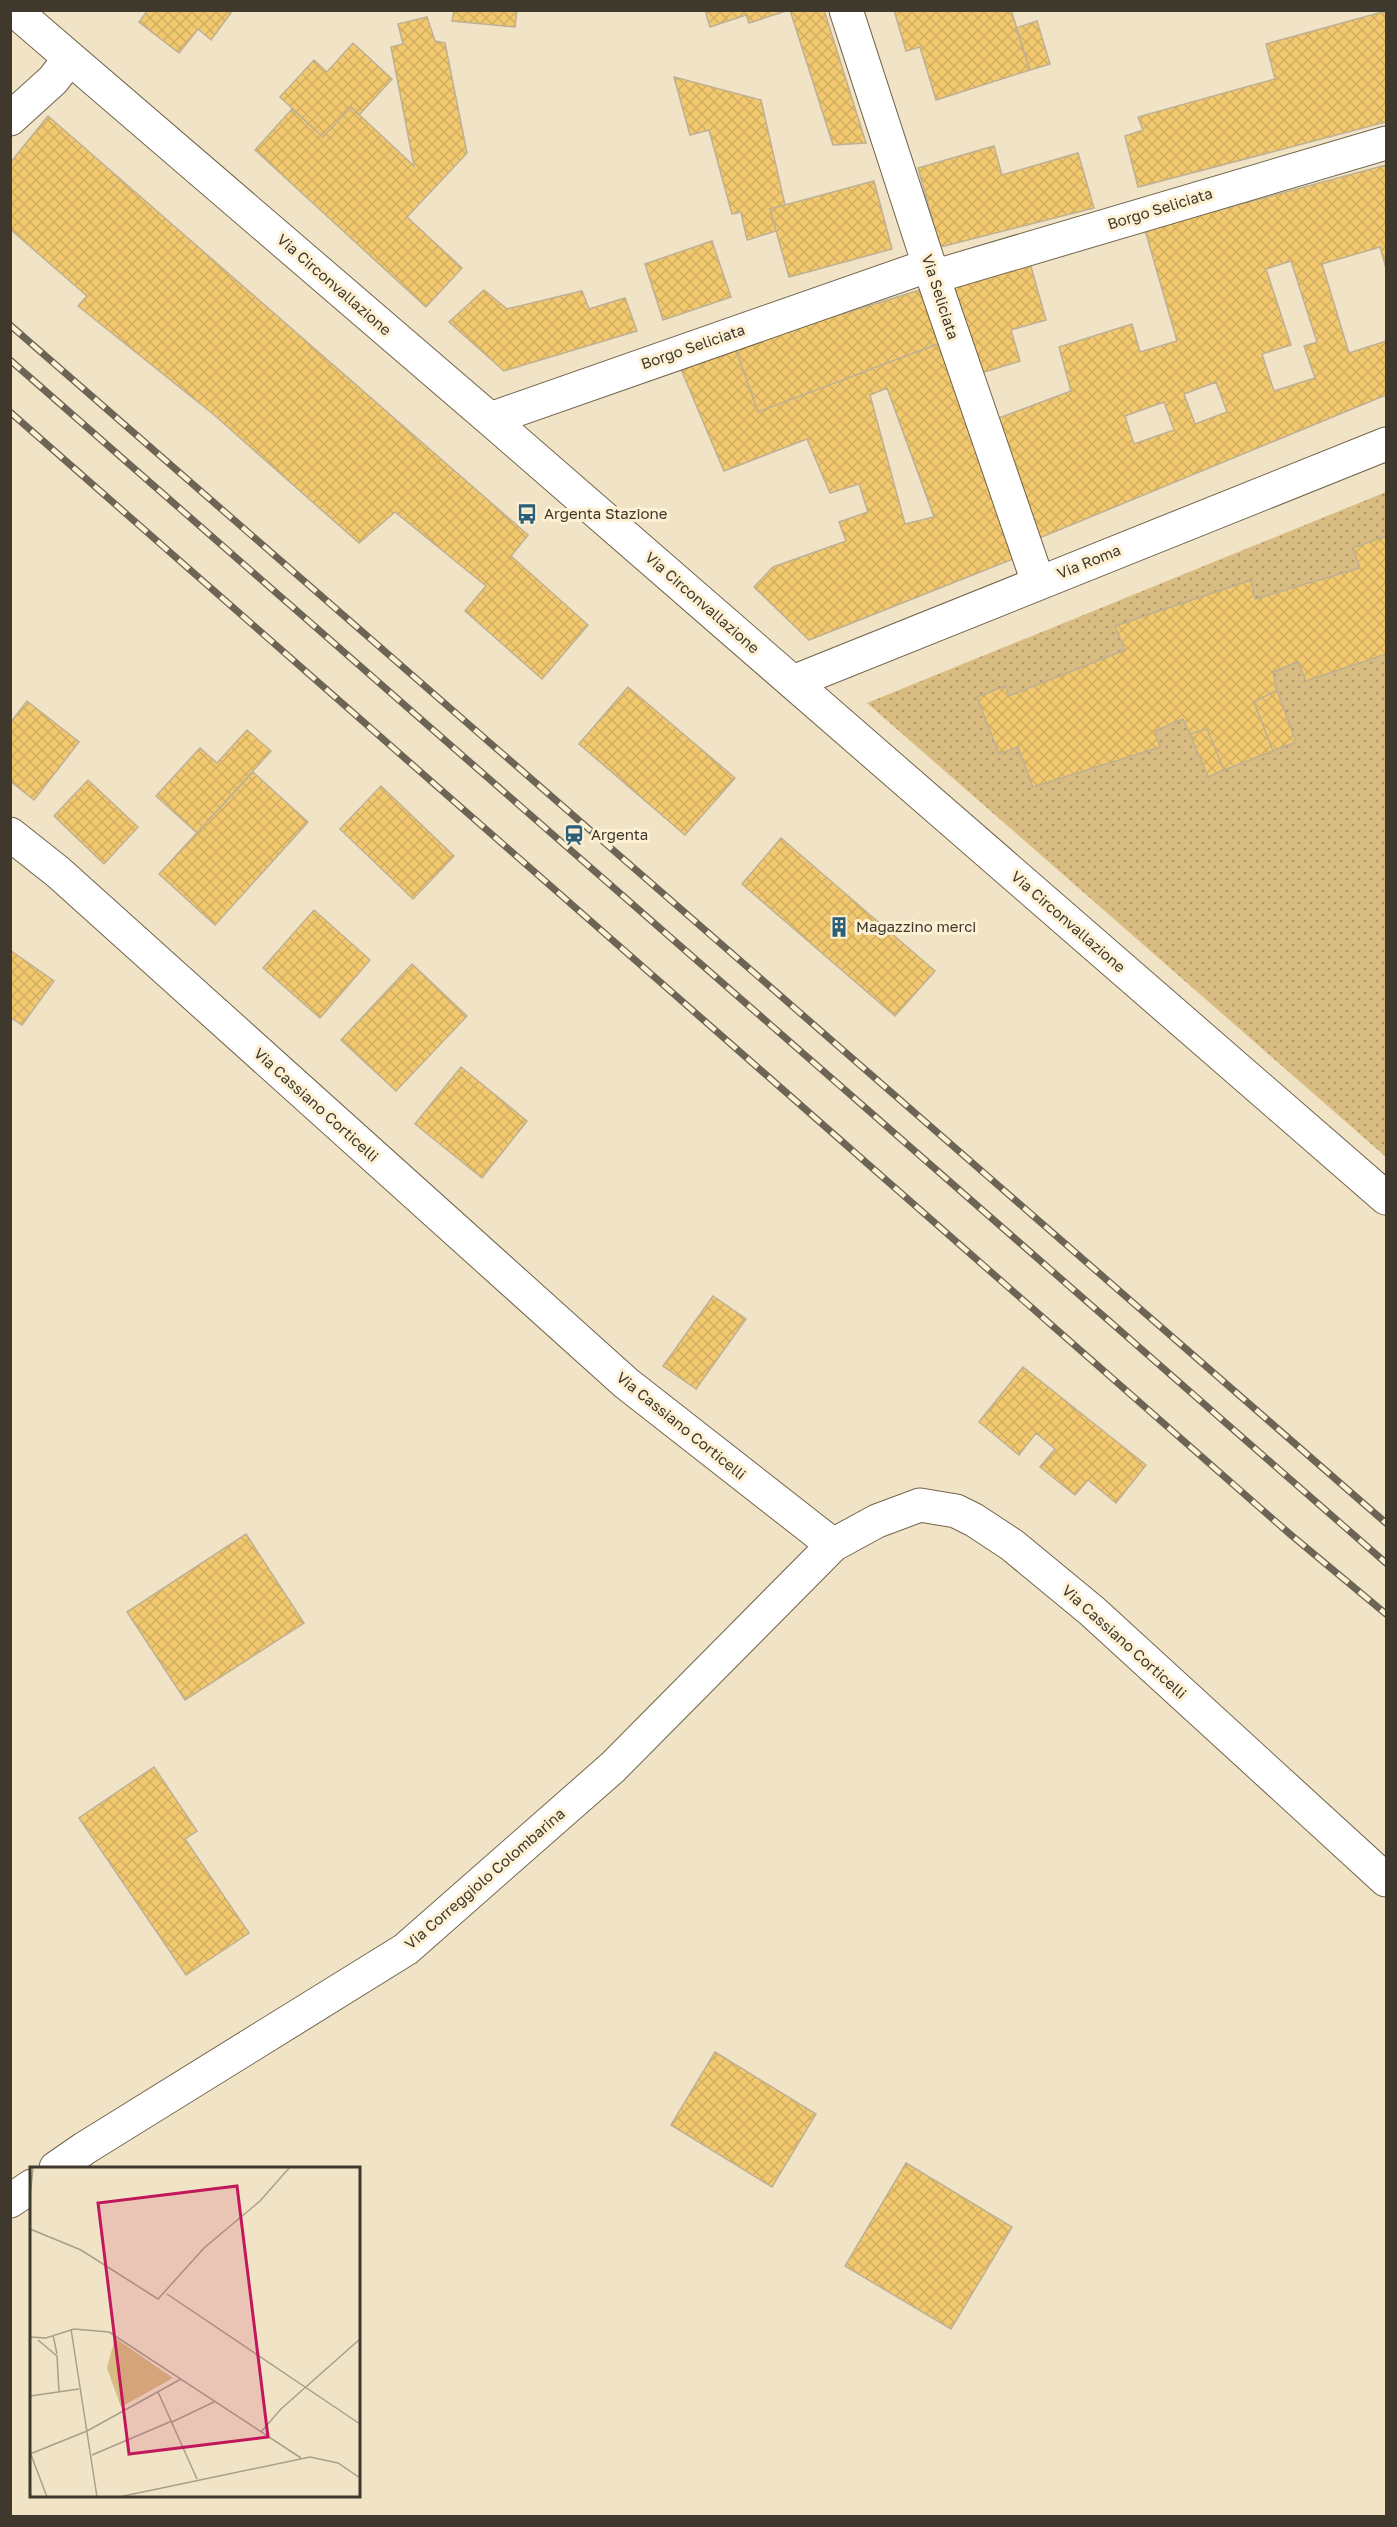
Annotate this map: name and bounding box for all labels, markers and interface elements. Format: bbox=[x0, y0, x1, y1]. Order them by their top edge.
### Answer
street label: Borgo Seliciata bbox=[1105, 184, 1214, 233]
street label: Via Circonvallazione bbox=[274, 230, 396, 339]
street label: Via Seliciata bbox=[919, 252, 963, 342]
street label: Borgo Seliciata bbox=[638, 320, 747, 372]
bus stop icon: Argenta Stazione bbox=[515, 502, 539, 526]
place label: Argenta Stazione bbox=[544, 504, 668, 522]
street label: Via Roma bbox=[1054, 540, 1123, 582]
street label: Via Circonvallazione bbox=[642, 548, 764, 657]
station icon: Argenta bbox=[562, 823, 586, 847]
place label: Argenta bbox=[591, 825, 648, 843]
street label: Via Circonvallazione bbox=[1008, 867, 1130, 976]
building icon: Magazzino merci bbox=[827, 915, 851, 939]
place label: Magazzino merci bbox=[856, 917, 976, 935]
street label: Via Cassiano Corticelli bbox=[251, 1044, 383, 1165]
street label: Via Cassiano Corticelli bbox=[613, 1367, 750, 1483]
street label: Via Cassiano Corticelli bbox=[1059, 1581, 1191, 1702]
street label: Via Correggiolo Colombarina bbox=[401, 1804, 568, 1953]
inset map bbox=[30, 2167, 360, 2497]

